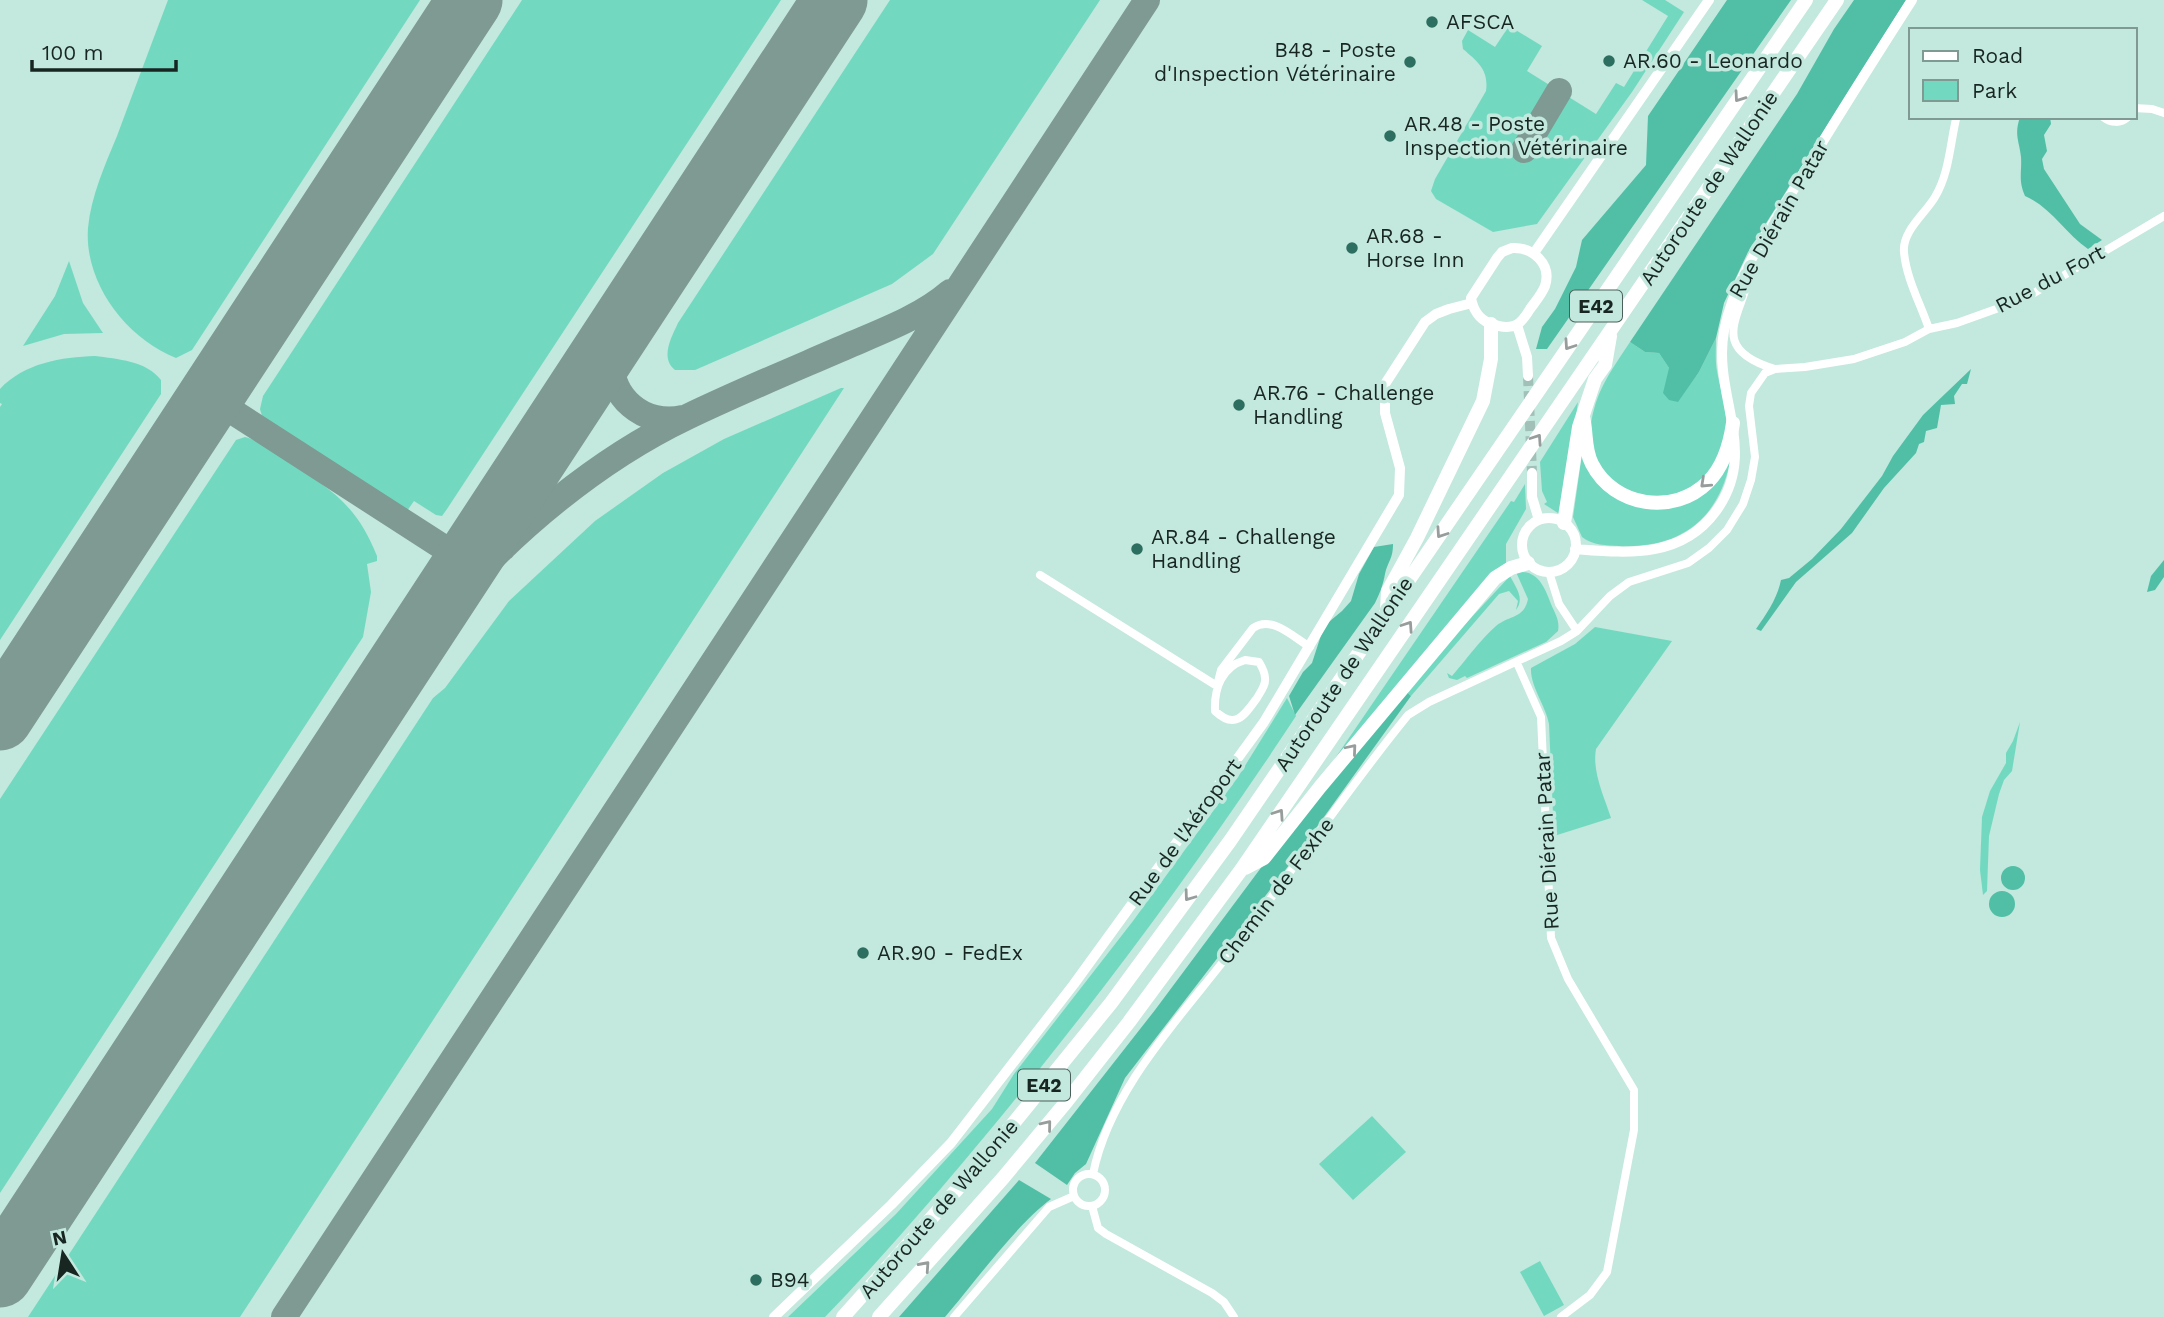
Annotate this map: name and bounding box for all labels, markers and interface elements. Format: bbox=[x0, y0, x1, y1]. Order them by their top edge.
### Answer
place label: AFSCA bbox=[1446, 9, 1515, 34]
marker: AFSCA bbox=[1424, 14, 1440, 30]
scale bar bbox=[32, 28, 175, 72]
legend bbox=[1909, 28, 2136, 119]
place label: B48 - Poste d'Inspection Vétérinaire bbox=[1154, 37, 1396, 86]
text: 100 m bbox=[42, 40, 104, 65]
text: Road bbox=[1972, 43, 2023, 68]
place label: AR.60 - Leonardo bbox=[1623, 48, 1803, 73]
marker: AR.60 - Leonardo bbox=[1601, 53, 1617, 69]
marker: B48 - Poste d'Inspection Vétérinaire bbox=[1402, 54, 1418, 70]
text: Park bbox=[1972, 78, 2017, 103]
street label: Autoroute de Wallonie bbox=[1634, 86, 1783, 290]
one-way arrow bbox=[1734, 89, 1747, 102]
place label: AR.48 - Poste Inspection Vétérinaire bbox=[1404, 111, 1628, 160]
marker: AR.48 - Poste Inspection Vétérinaire bbox=[1382, 128, 1398, 144]
street label: Rue Diérain Patar bbox=[1723, 135, 1834, 302]
place label: AR.68 - Horse Inn bbox=[1366, 223, 1464, 272]
street label: Rue du Fort bbox=[1991, 239, 2109, 318]
marker: AR.68 - Horse Inn bbox=[1344, 240, 1360, 256]
road number: E42 bbox=[1570, 290, 1622, 322]
one-way arrow bbox=[1565, 337, 1577, 350]
place label: AR.76 - Challenge Handling bbox=[1253, 380, 1434, 429]
marker: AR.76 - Challenge Handling bbox=[1231, 397, 1247, 413]
one-way arrow bbox=[1529, 434, 1541, 447]
one-way arrow bbox=[1700, 475, 1713, 488]
place label: AR.84 - Challenge Handling bbox=[1151, 524, 1336, 573]
one-way arrow bbox=[1437, 525, 1449, 538]
marker: AR.84 - Challenge Handling bbox=[1129, 541, 1145, 557]
street label: Autoroute de Wallonie bbox=[1269, 572, 1418, 776]
one-way arrow bbox=[1400, 621, 1412, 634]
one-way arrow bbox=[1344, 744, 1356, 757]
street label: Rue Diérain Patar bbox=[1529, 751, 1564, 931]
street label: Rue de l'Aéroport bbox=[1123, 753, 1247, 910]
one-way arrow bbox=[1271, 809, 1283, 822]
street label: Chemin de Fexhe bbox=[1212, 812, 1339, 969]
one-way arrow bbox=[1185, 889, 1197, 901]
place label: AR.90 - FedEx bbox=[877, 940, 1023, 965]
marker: AR.90 - FedEx bbox=[855, 945, 871, 961]
road number: E42 bbox=[1018, 1070, 1070, 1100]
street label: Autoroute de Wallonie bbox=[854, 1114, 1023, 1303]
one-way arrow bbox=[1038, 1120, 1051, 1132]
north arrow bbox=[28, 1219, 98, 1289]
text: N bbox=[50, 1225, 69, 1251]
one-way arrow bbox=[916, 1261, 929, 1274]
place label: B94 bbox=[770, 1267, 810, 1292]
marker: B94 bbox=[748, 1272, 764, 1288]

